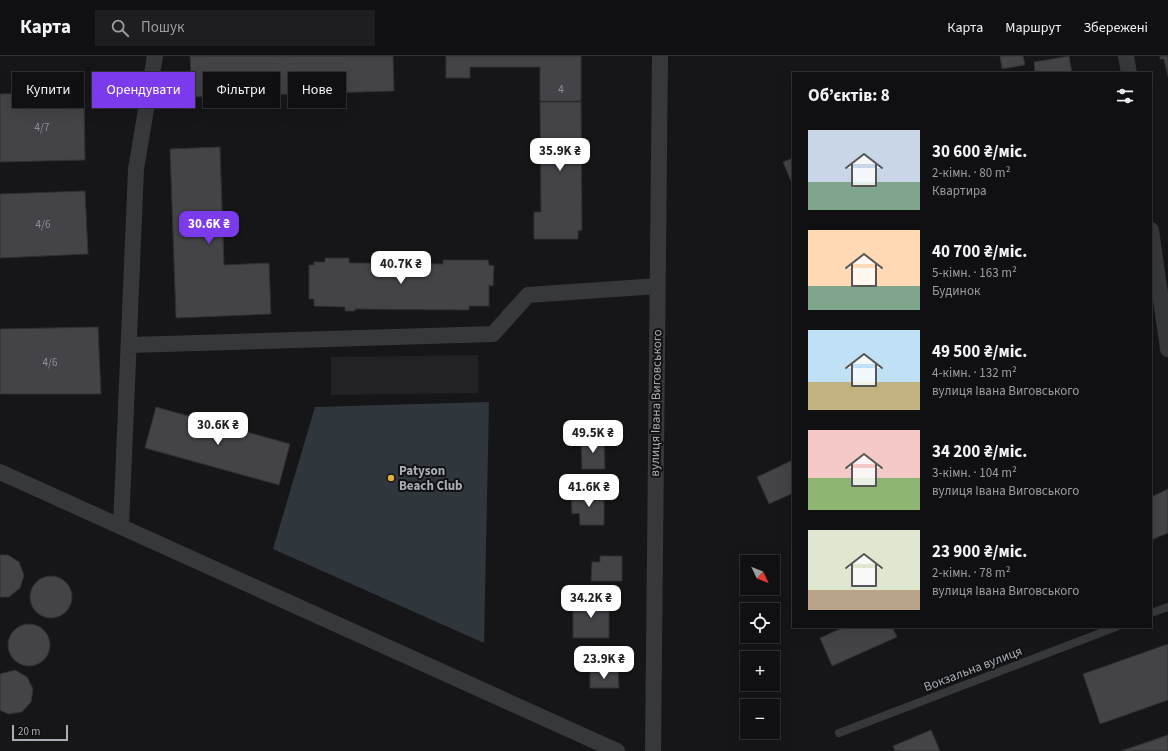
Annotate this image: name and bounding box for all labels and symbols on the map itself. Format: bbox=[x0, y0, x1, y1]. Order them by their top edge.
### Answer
house number: 4 bbox=[558, 82, 564, 97]
house number: 4/7 bbox=[35, 120, 49, 135]
pin: 35.9K ₴ bbox=[523, 138, 597, 172]
pin: 30.6K ₴ bbox=[172, 211, 246, 245]
house number: 4/6 bbox=[36, 217, 51, 232]
pin: 40.7K ₴ bbox=[364, 251, 438, 285]
street label: вулиця Івана Виговського bbox=[646, 329, 666, 477]
house number: 4/6 bbox=[43, 355, 58, 370]
pin: 30.6K ₴ bbox=[181, 412, 255, 446]
pin: 49.5K ₴ bbox=[556, 420, 630, 454]
place label: Patyson Beach Club bbox=[399, 462, 463, 495]
marker: Patyson Beach Club bbox=[386, 473, 396, 483]
pin: 41.6K ₴ bbox=[552, 474, 626, 508]
north arrow bbox=[740, 555, 780, 595]
pin: 34.2K ₴ bbox=[554, 585, 628, 619]
street label: Вокзальна вулиця bbox=[921, 642, 1025, 696]
pin: 23.9K ₴ bbox=[567, 646, 641, 680]
scale bar bbox=[12, 723, 68, 742]

